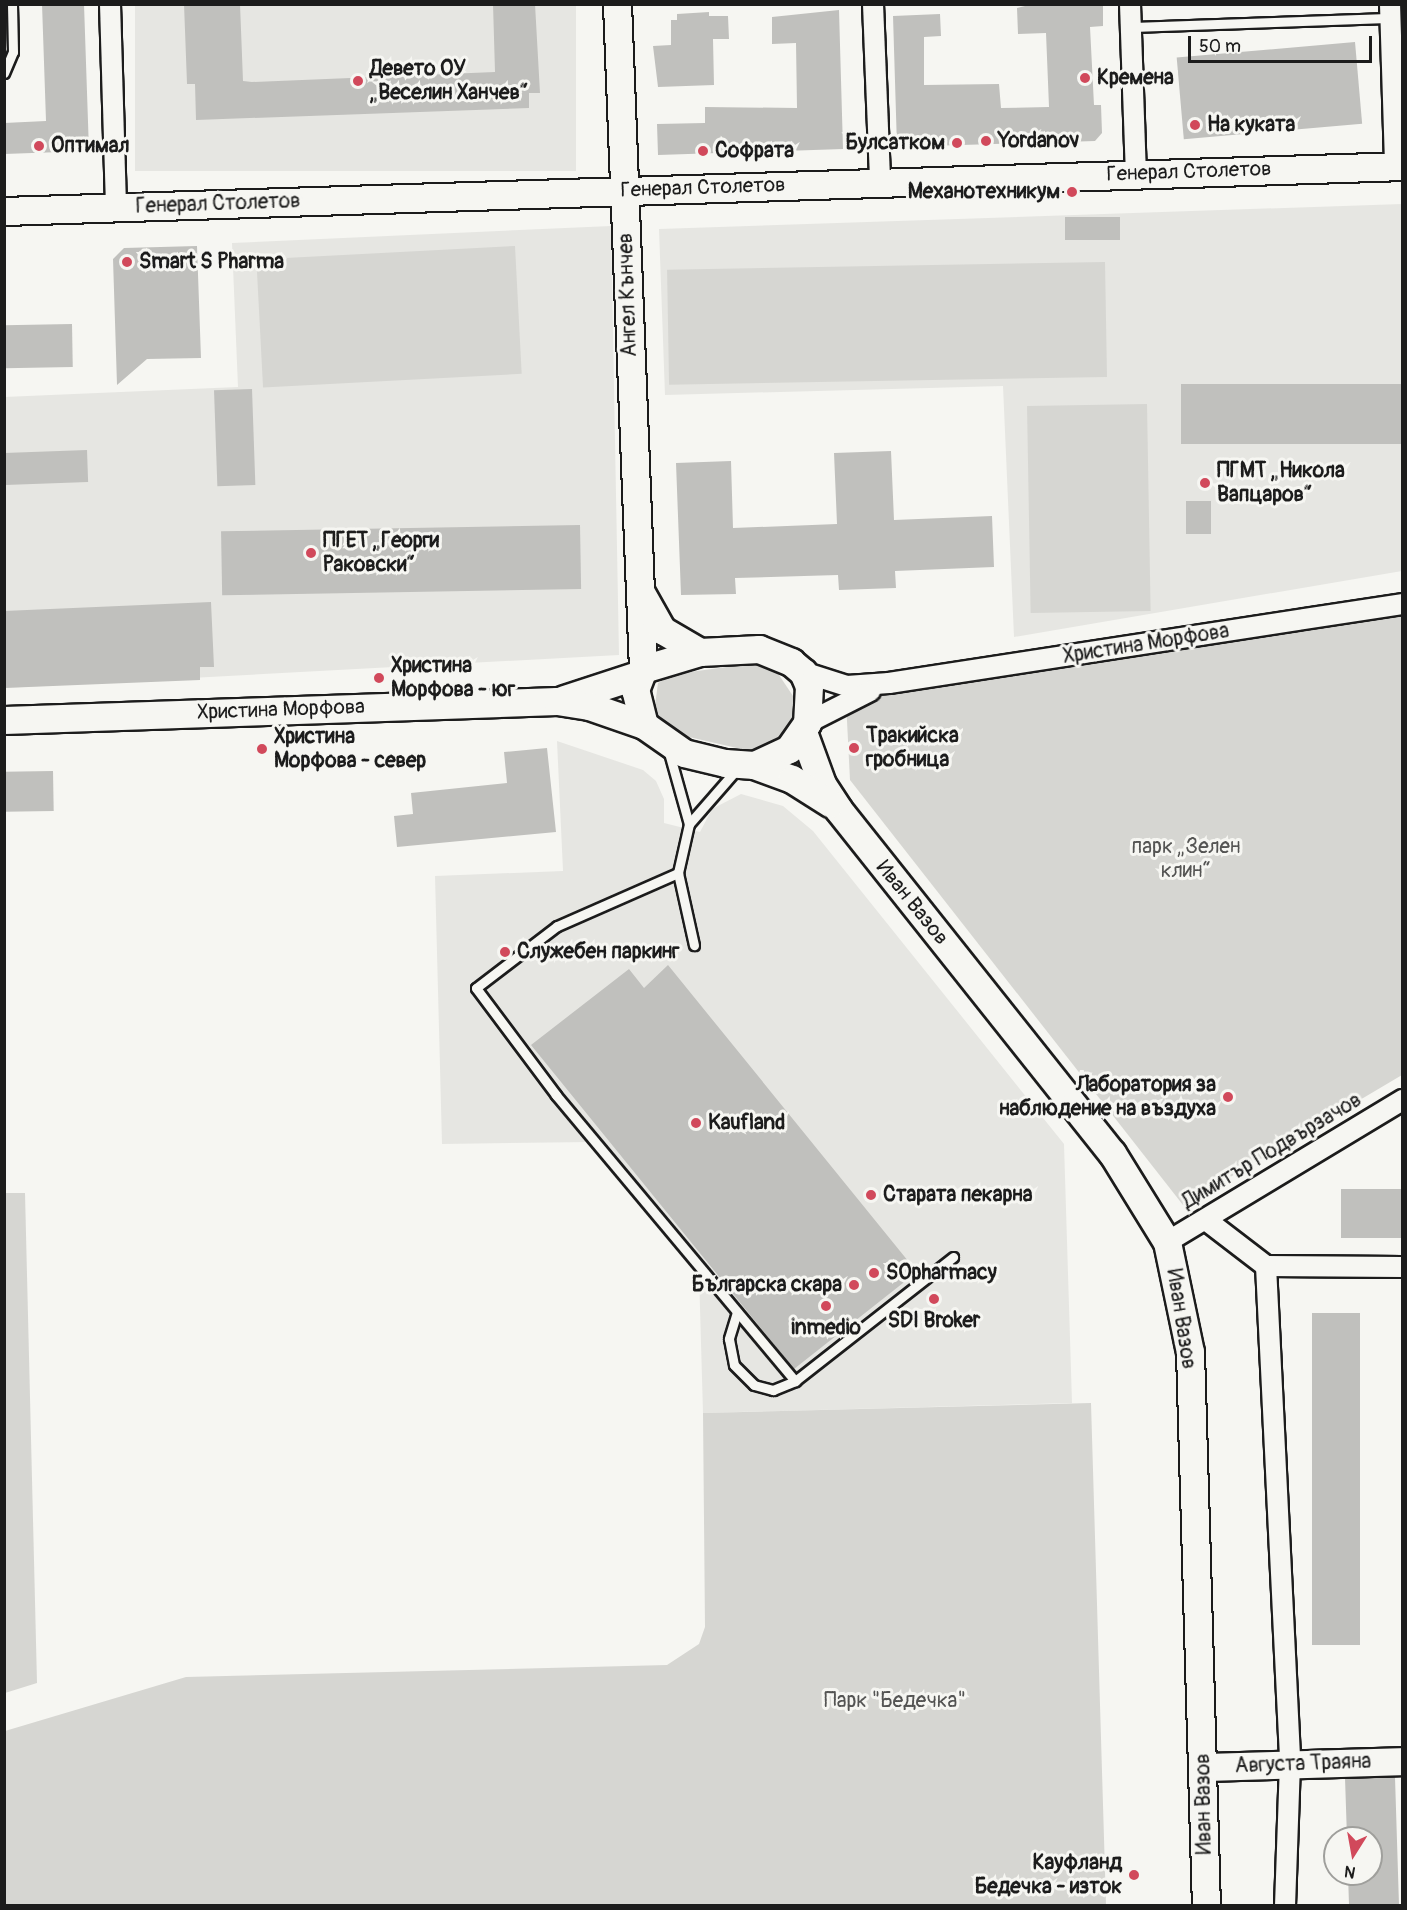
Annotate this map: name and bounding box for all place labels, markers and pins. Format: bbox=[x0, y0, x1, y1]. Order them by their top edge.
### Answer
place label: Девето ОУ „Веселин Ханчев“ bbox=[370, 56, 528, 106]
place label: Кремена bbox=[1097, 65, 1174, 91]
marker: Кремена bbox=[1078, 71, 1092, 85]
marker: Девето ОУ „Веселин Ханчев“ bbox=[351, 74, 365, 88]
place label: На куката bbox=[1207, 112, 1295, 138]
marker: На куката bbox=[1188, 118, 1202, 132]
place label: Yordanov bbox=[998, 128, 1079, 154]
place label: Булсатком bbox=[845, 130, 945, 156]
place label: Оптимал bbox=[51, 133, 130, 159]
marker: Yordanov bbox=[979, 134, 993, 148]
marker: Булсатком bbox=[950, 136, 964, 150]
place label: Софрата bbox=[715, 138, 794, 164]
marker: Оптимал bbox=[32, 139, 46, 153]
marker: Софрата bbox=[696, 144, 710, 158]
place label: Механотехникум bbox=[908, 179, 1060, 205]
marker: Механотехникум bbox=[1065, 185, 1079, 199]
place label: Smart S Pharma bbox=[139, 249, 284, 275]
marker: Smart S Pharma bbox=[120, 255, 134, 269]
place label: ПГМТ „Никола Вапцаров“ bbox=[1217, 458, 1345, 508]
marker: ПГМТ „Никола Вапцаров“ bbox=[1198, 476, 1212, 490]
place label: ПГЕТ „Георги Раковски“ bbox=[323, 528, 439, 578]
marker: ПГЕТ „Георги Раковски“ bbox=[304, 546, 318, 560]
place label: Христина Морфова - юг bbox=[391, 653, 515, 703]
marker: Христина Морфова - юг bbox=[372, 671, 386, 685]
place label: Тракийска гробница bbox=[866, 723, 959, 773]
place label: Христина Морфова - север bbox=[274, 724, 426, 774]
marker: Тракийска гробница bbox=[847, 741, 861, 755]
marker: Христина Морфова - север bbox=[255, 742, 269, 756]
place label: Служебен паркинг bbox=[517, 939, 679, 965]
marker: Служебен паркинг bbox=[498, 945, 512, 959]
place label: Лаборатория за наблюдение на въздуха bbox=[999, 1072, 1216, 1122]
marker: Лаборатория за наблюдение на въздуха bbox=[1221, 1090, 1235, 1104]
place label: Kaufland bbox=[708, 1110, 785, 1136]
marker: Kaufland bbox=[689, 1116, 703, 1130]
place label: Старата пекарна bbox=[883, 1182, 1033, 1208]
marker: Старата пекарна bbox=[864, 1188, 878, 1202]
place label: SOpharmacy bbox=[886, 1260, 997, 1286]
marker: SOpharmacy bbox=[867, 1266, 881, 1280]
place label: Българска скара bbox=[692, 1272, 842, 1298]
marker: Българска скара bbox=[847, 1278, 861, 1292]
marker: SDI Broker bbox=[927, 1292, 941, 1306]
marker: inmedio bbox=[819, 1299, 833, 1313]
place label: SDI Broker bbox=[888, 1308, 980, 1334]
place label: inmedio bbox=[791, 1315, 861, 1341]
place label: Кауфланд Бедечка - изток bbox=[975, 1850, 1122, 1900]
marker: Кауфланд Бедечка - изток bbox=[1127, 1868, 1141, 1882]

